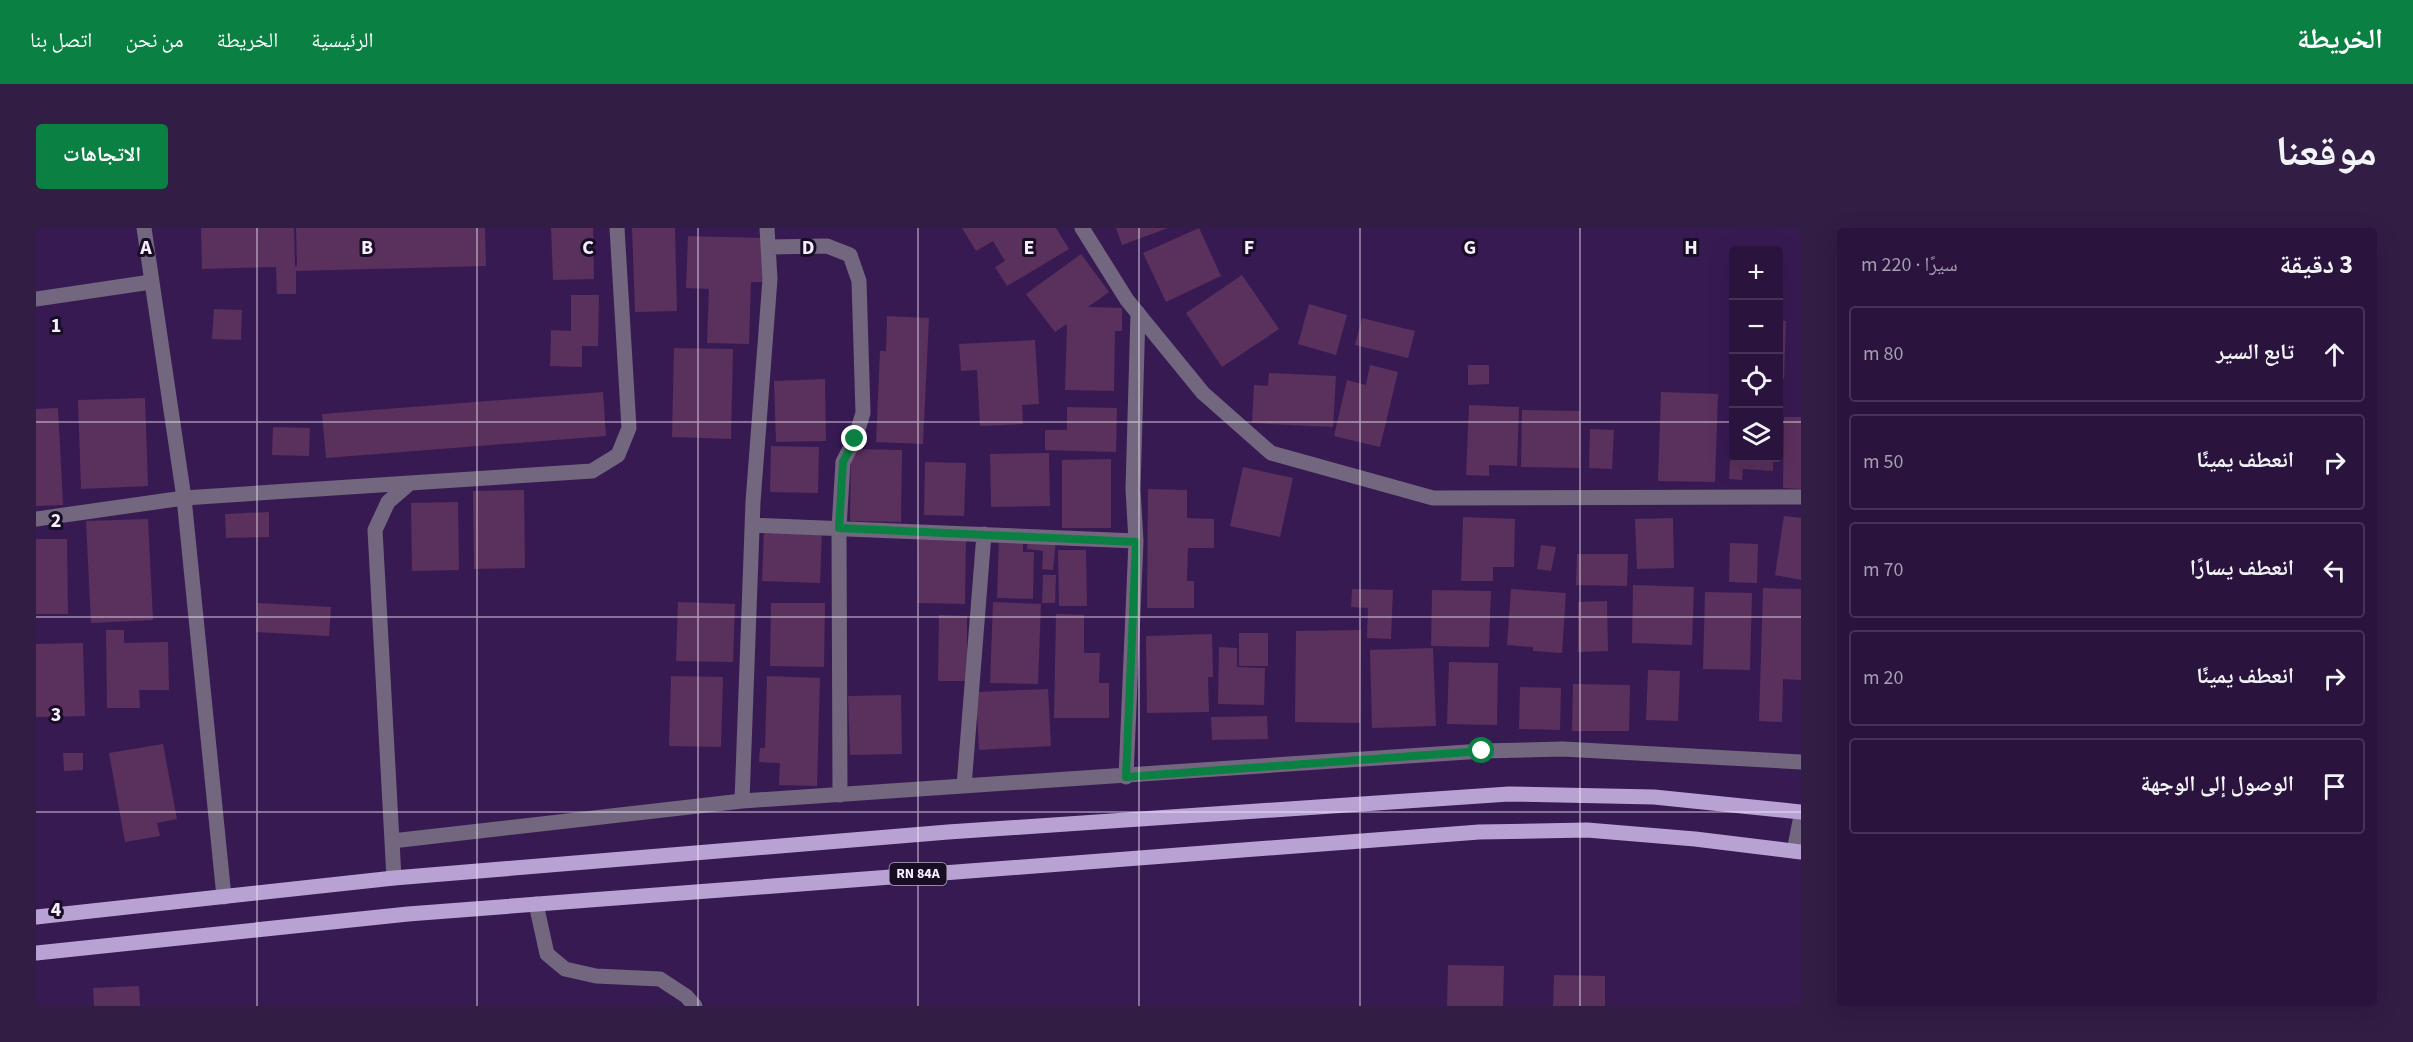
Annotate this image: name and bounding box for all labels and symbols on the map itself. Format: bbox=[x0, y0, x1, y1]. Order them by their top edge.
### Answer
text: A bbox=[139, 234, 152, 262]
text: B bbox=[361, 234, 373, 262]
text: C bbox=[582, 234, 594, 262]
text: D bbox=[802, 234, 814, 262]
text: E bbox=[1024, 234, 1034, 262]
text: F bbox=[1244, 234, 1254, 262]
text: G bbox=[1464, 234, 1476, 262]
text: H bbox=[1684, 234, 1698, 262]
text: 1 bbox=[51, 312, 61, 340]
route end bbox=[841, 425, 867, 451]
text: 2 bbox=[51, 507, 61, 535]
text: 3 bbox=[51, 701, 61, 729]
route start bbox=[1468, 737, 1494, 763]
road number: RN 84A bbox=[890, 863, 946, 885]
text: 4 bbox=[51, 896, 62, 924]

